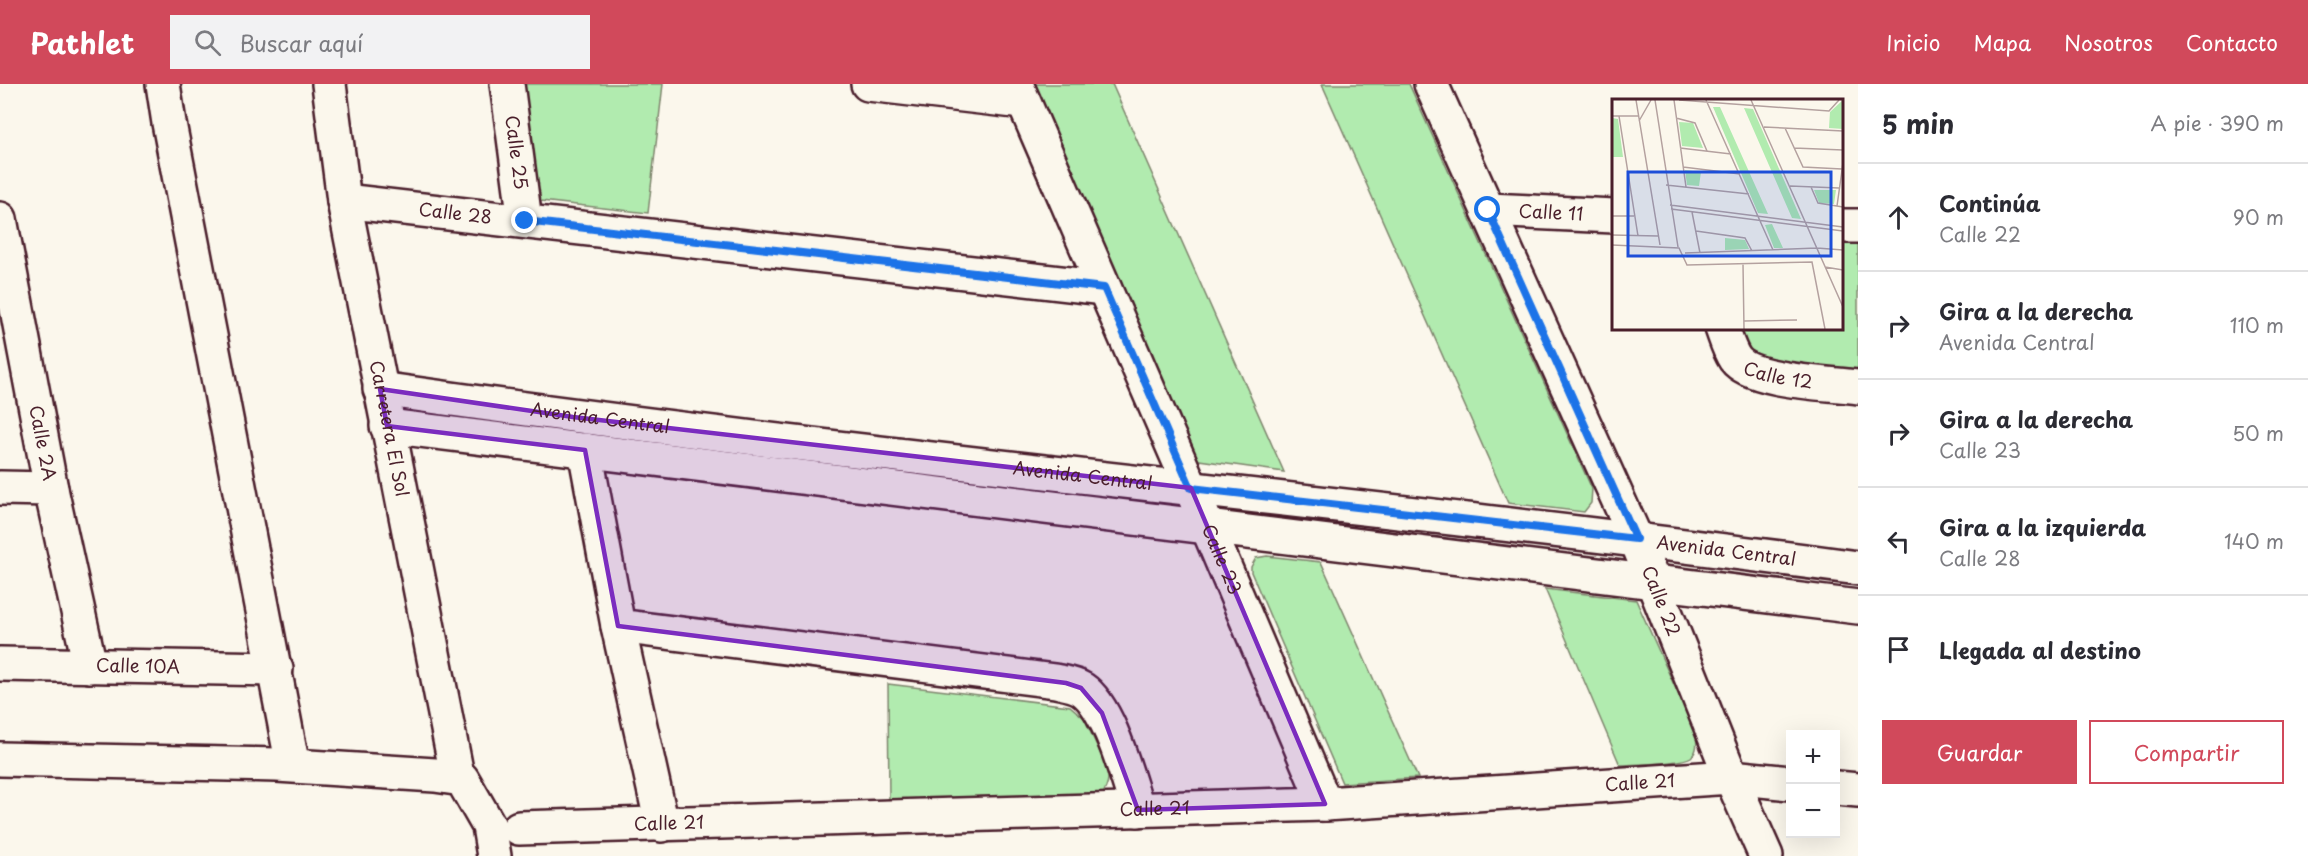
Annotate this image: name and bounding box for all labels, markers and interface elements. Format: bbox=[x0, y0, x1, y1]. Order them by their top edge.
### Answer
search box bbox=[170, 15, 590, 69]
text: Pathlet bbox=[30, 21, 134, 64]
icon: search bbox=[191, 26, 224, 59]
text: Buscar aquí bbox=[239, 26, 363, 59]
text: Inicio bbox=[1886, 26, 1940, 58]
text: Mapa bbox=[1973, 26, 2031, 58]
text: Nosotros bbox=[2064, 26, 2153, 58]
text: Contacto bbox=[2186, 26, 2278, 58]
inset map bbox=[1612, 99, 1843, 330]
text: 5 min bbox=[1882, 104, 1954, 143]
text: A pie · 390 m bbox=[2150, 108, 2284, 138]
street label: Calle 25 bbox=[499, 114, 536, 191]
text: Continúa bbox=[1939, 186, 2041, 219]
street label: Calle 28 bbox=[417, 195, 493, 230]
route start bbox=[1474, 196, 1500, 222]
street label: Calle 11 bbox=[1518, 196, 1584, 227]
icon: ahead bbox=[1882, 201, 1915, 234]
text: 90 m bbox=[2233, 202, 2284, 232]
route end bbox=[511, 207, 537, 233]
text: Calle 22 bbox=[1939, 219, 2021, 249]
text: Gira a la derecha bbox=[1939, 294, 2133, 327]
icon: right bbox=[1882, 309, 1915, 342]
text: 110 m bbox=[2230, 310, 2284, 340]
text: Avenida Central bbox=[1939, 327, 2095, 357]
street label: Calle 12 bbox=[1739, 353, 1814, 395]
street label: Carretera El Sol bbox=[364, 358, 417, 499]
street label: Avenida Central bbox=[529, 395, 671, 439]
text: Gira a la derecha bbox=[1939, 402, 2133, 435]
street label: Calle 2A bbox=[23, 403, 64, 483]
icon: right bbox=[1882, 417, 1915, 450]
text: 50 m bbox=[2232, 418, 2284, 448]
text: Calle 23 bbox=[1939, 435, 2021, 465]
street label: Avenida Central bbox=[1012, 453, 1154, 496]
text: Gira a la izquierda bbox=[1939, 510, 2146, 543]
street label: Calle 23 bbox=[1196, 520, 1250, 598]
icon: left bbox=[1882, 525, 1915, 558]
text: 140 m bbox=[2224, 526, 2284, 556]
street label: Avenida Central bbox=[1655, 528, 1798, 572]
text: Calle 28 bbox=[1939, 543, 2021, 573]
street label: Calle 22 bbox=[1636, 561, 1688, 640]
icon: arrive bbox=[1882, 633, 1915, 666]
text: Llegada al destino bbox=[1939, 633, 2141, 666]
street label: Calle 10A bbox=[96, 651, 180, 679]
button: Guardar bbox=[1882, 720, 2077, 784]
button: Compartir bbox=[2089, 720, 2284, 784]
map controls bbox=[1786, 730, 1840, 838]
button: + bbox=[1786, 730, 1840, 784]
street label: Calle 21 bbox=[1604, 766, 1676, 797]
button: − bbox=[1786, 784, 1840, 838]
street label: Calle 21 bbox=[1119, 793, 1190, 822]
street label: Calle 21 bbox=[633, 807, 704, 837]

